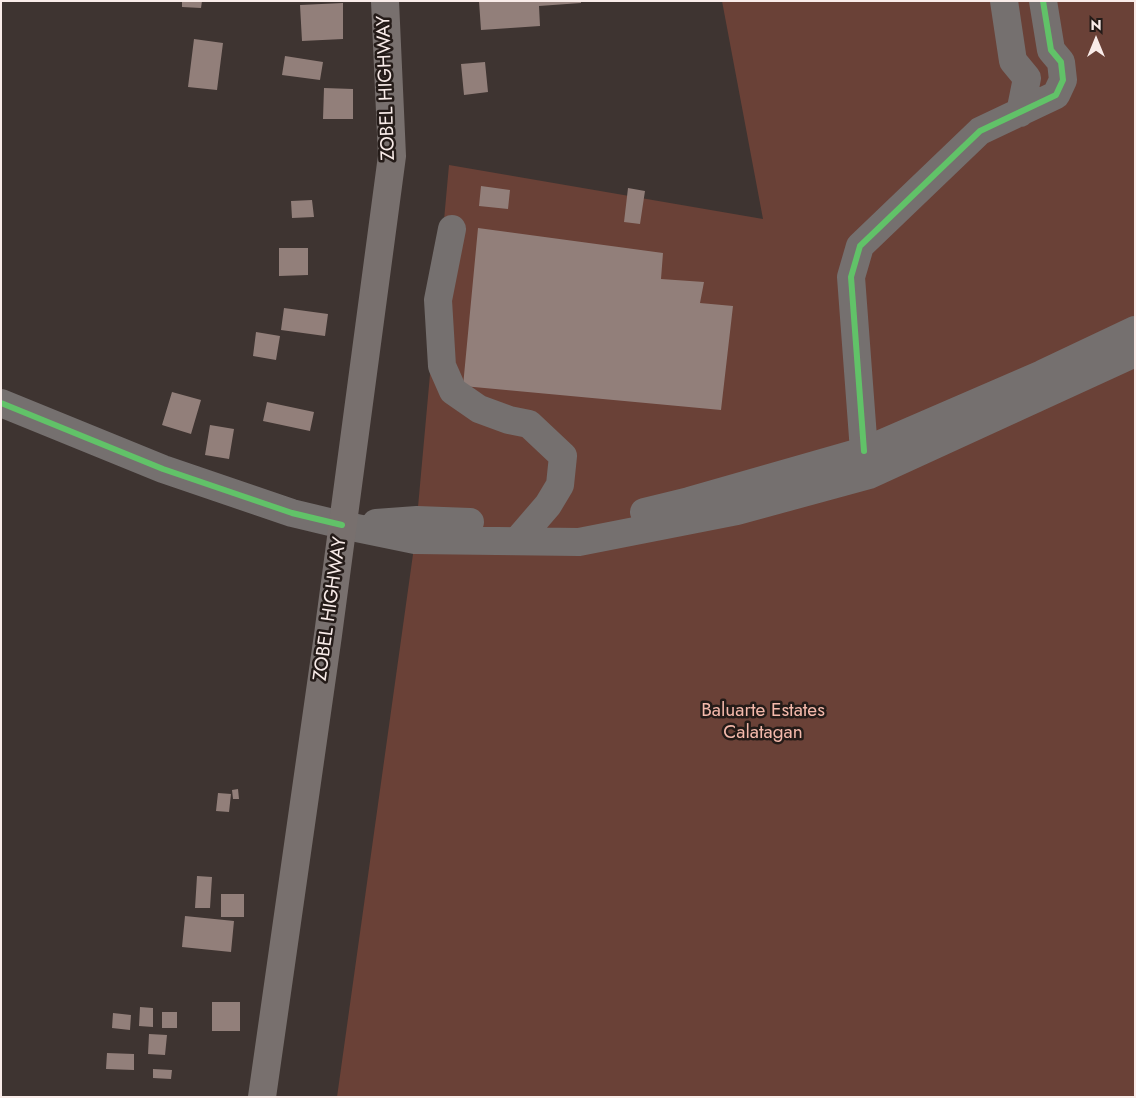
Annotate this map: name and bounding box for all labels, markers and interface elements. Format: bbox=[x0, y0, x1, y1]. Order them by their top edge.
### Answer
street label: ZOBEL HIGHWAY bbox=[373, 15, 401, 161]
north arrow bbox=[1071, 15, 1121, 65]
text: N bbox=[1090, 15, 1102, 35]
street label: ZOBEL HIGHWAY bbox=[310, 536, 352, 682]
park label: Baluarte Estates Calatagan bbox=[701, 700, 825, 744]

